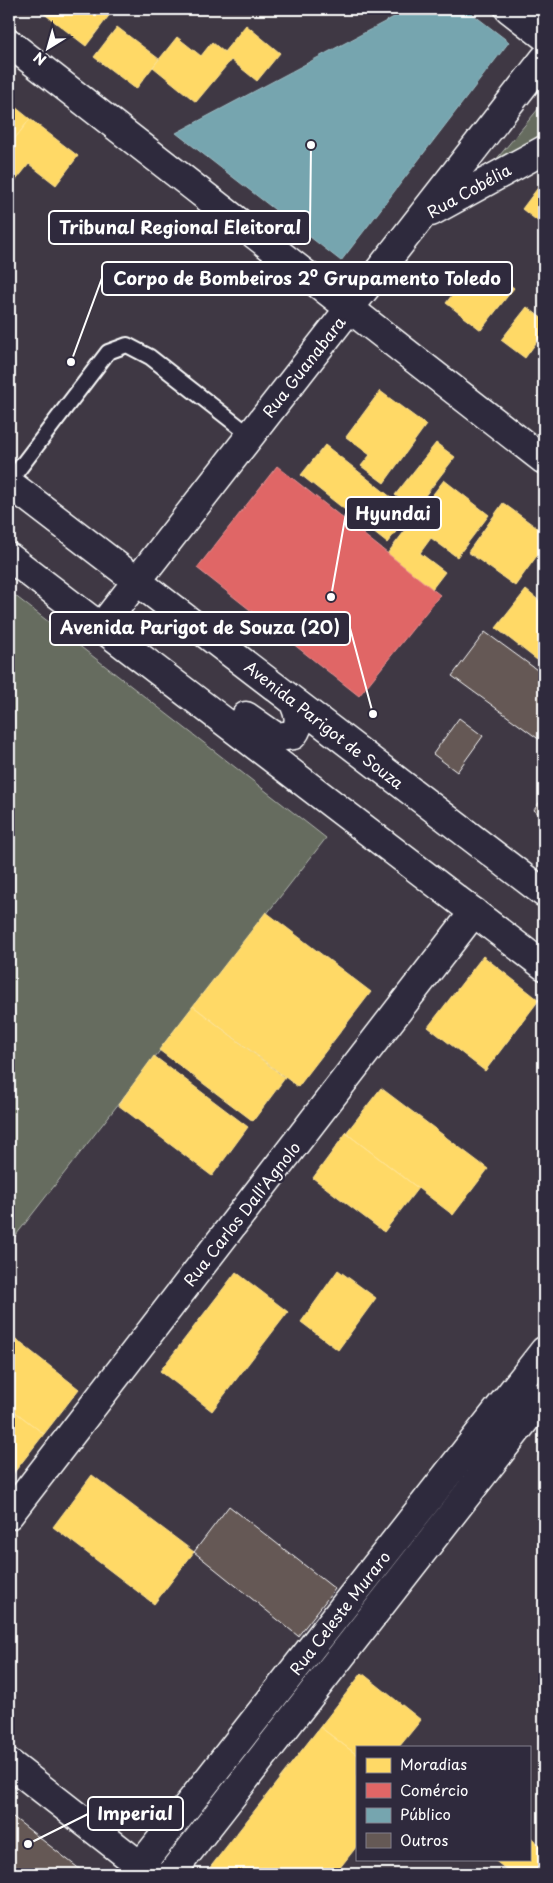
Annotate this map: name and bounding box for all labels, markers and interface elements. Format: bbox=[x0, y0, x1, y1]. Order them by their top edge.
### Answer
north arrow bbox=[22, 22, 72, 72]
text: N bbox=[29, 47, 51, 71]
street label: Rua Cobélia bbox=[422, 157, 515, 223]
callout: Tribunal Regional Eleitoral bbox=[49, 211, 310, 244]
text: Tribunal Regional Eleitoral bbox=[59, 213, 301, 240]
callout: Corpo de Bombeiros 2º Grupamento Toledo bbox=[102, 262, 512, 295]
text: Corpo de Bombeiros 2º Grupamento Toledo bbox=[113, 264, 501, 291]
street label: Rua Guanabara bbox=[256, 310, 351, 422]
callout: Hyundai bbox=[346, 497, 441, 530]
text: Hyundai bbox=[355, 499, 431, 526]
callout: Avenida Parigot de Souza (20) bbox=[50, 612, 350, 645]
text: Avenida Parigot de Souza (20) bbox=[59, 613, 340, 640]
street label: Avenida Parigot de Souza bbox=[240, 654, 409, 794]
street label: Rua Carlos Dall'Agnolo bbox=[177, 1136, 305, 1291]
street label: Rua Celeste Muraro bbox=[283, 1545, 395, 1680]
legend bbox=[356, 1746, 530, 1860]
text: Moradias bbox=[400, 1752, 467, 1775]
text: Comércio bbox=[400, 1778, 468, 1801]
callout: Imperial bbox=[88, 1797, 183, 1830]
text: Imperial bbox=[97, 1799, 173, 1826]
text: Público bbox=[400, 1802, 451, 1825]
text: Outros bbox=[400, 1828, 448, 1851]

